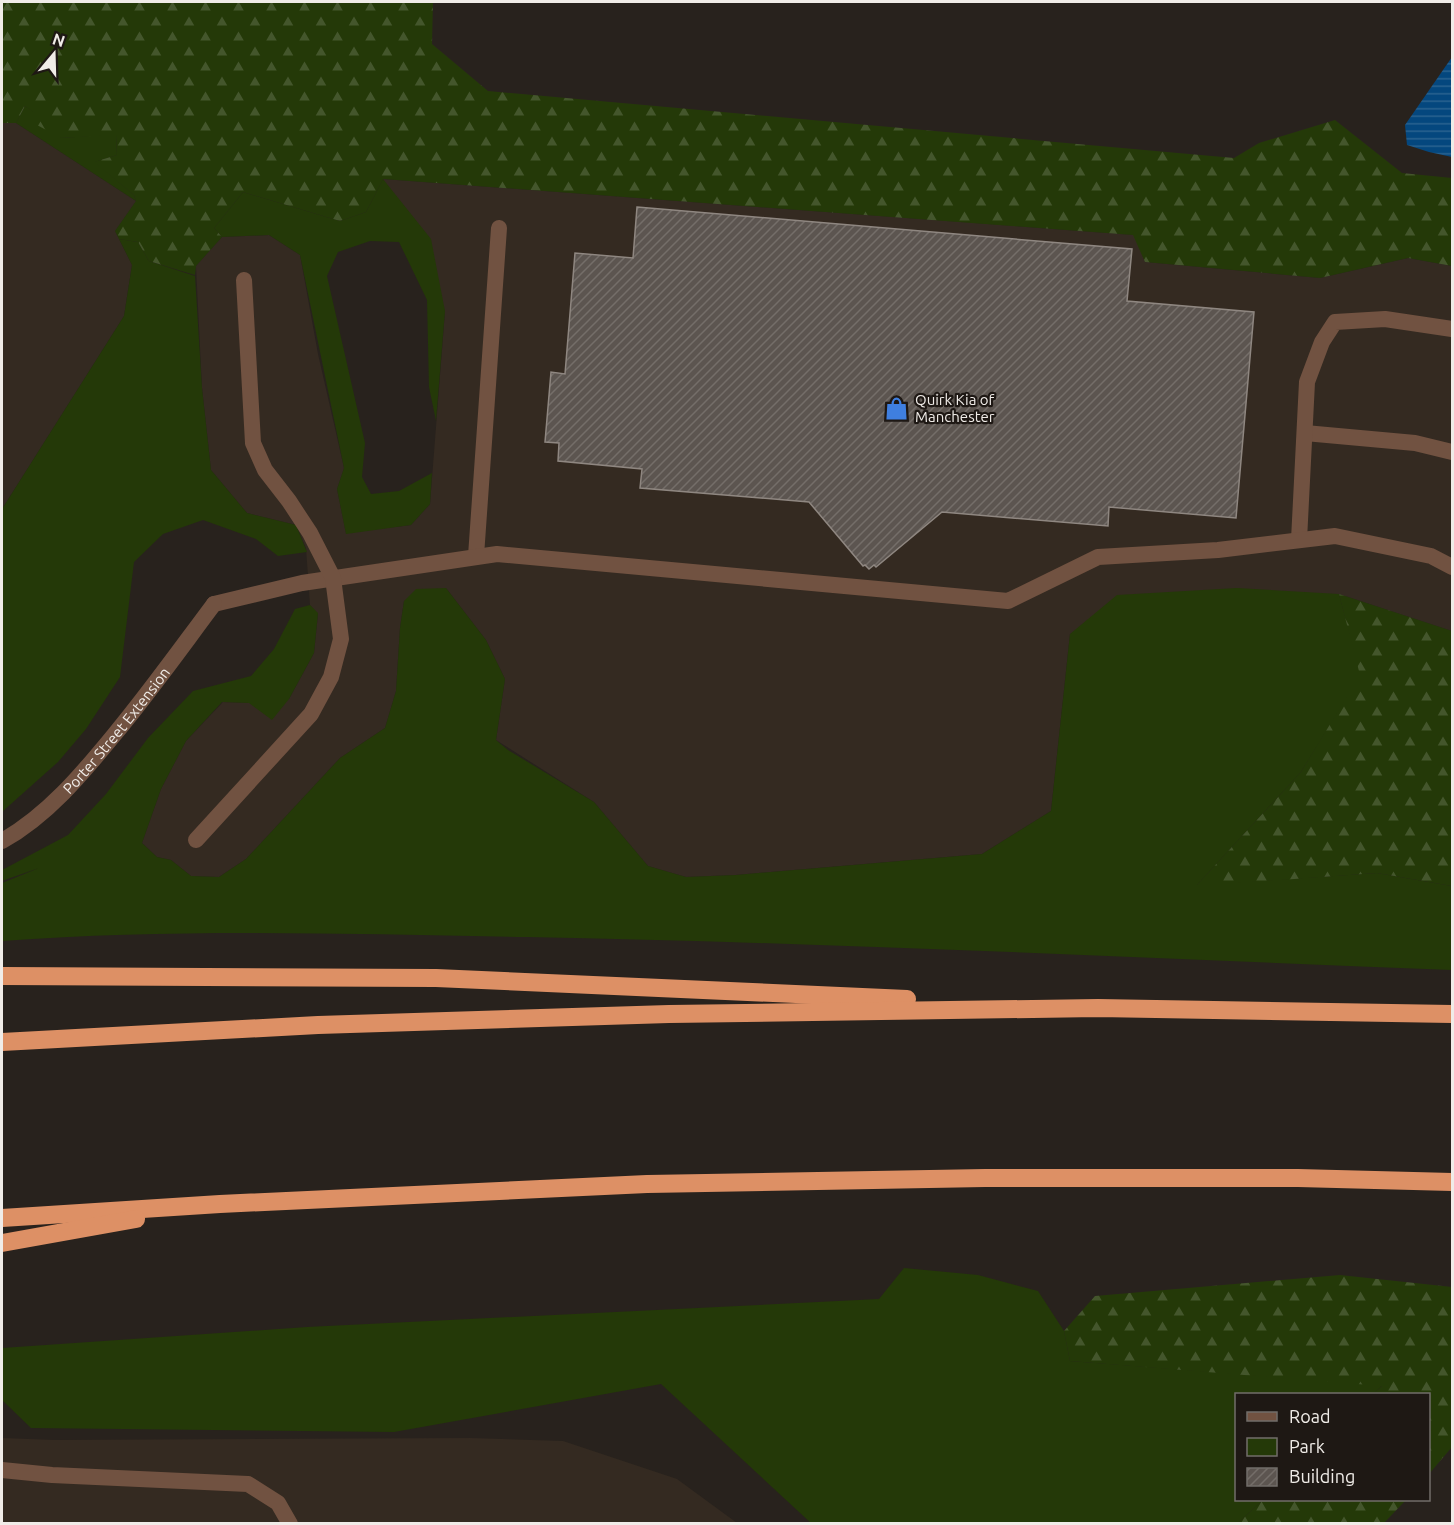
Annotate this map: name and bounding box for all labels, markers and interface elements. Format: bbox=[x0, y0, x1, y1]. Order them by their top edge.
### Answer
north arrow bbox=[24, 24, 84, 84]
text: N bbox=[50, 29, 67, 50]
place label: Quirk Kia of Manchester bbox=[915, 391, 995, 425]
shop icon: Quirk Kia of Manchester bbox=[884, 395, 910, 421]
street label: Porter Street Extension bbox=[59, 664, 173, 797]
legend bbox=[1235, 1393, 1430, 1501]
text: Road bbox=[1289, 1406, 1331, 1426]
text: Park bbox=[1289, 1436, 1325, 1456]
text: Building bbox=[1289, 1466, 1355, 1486]

